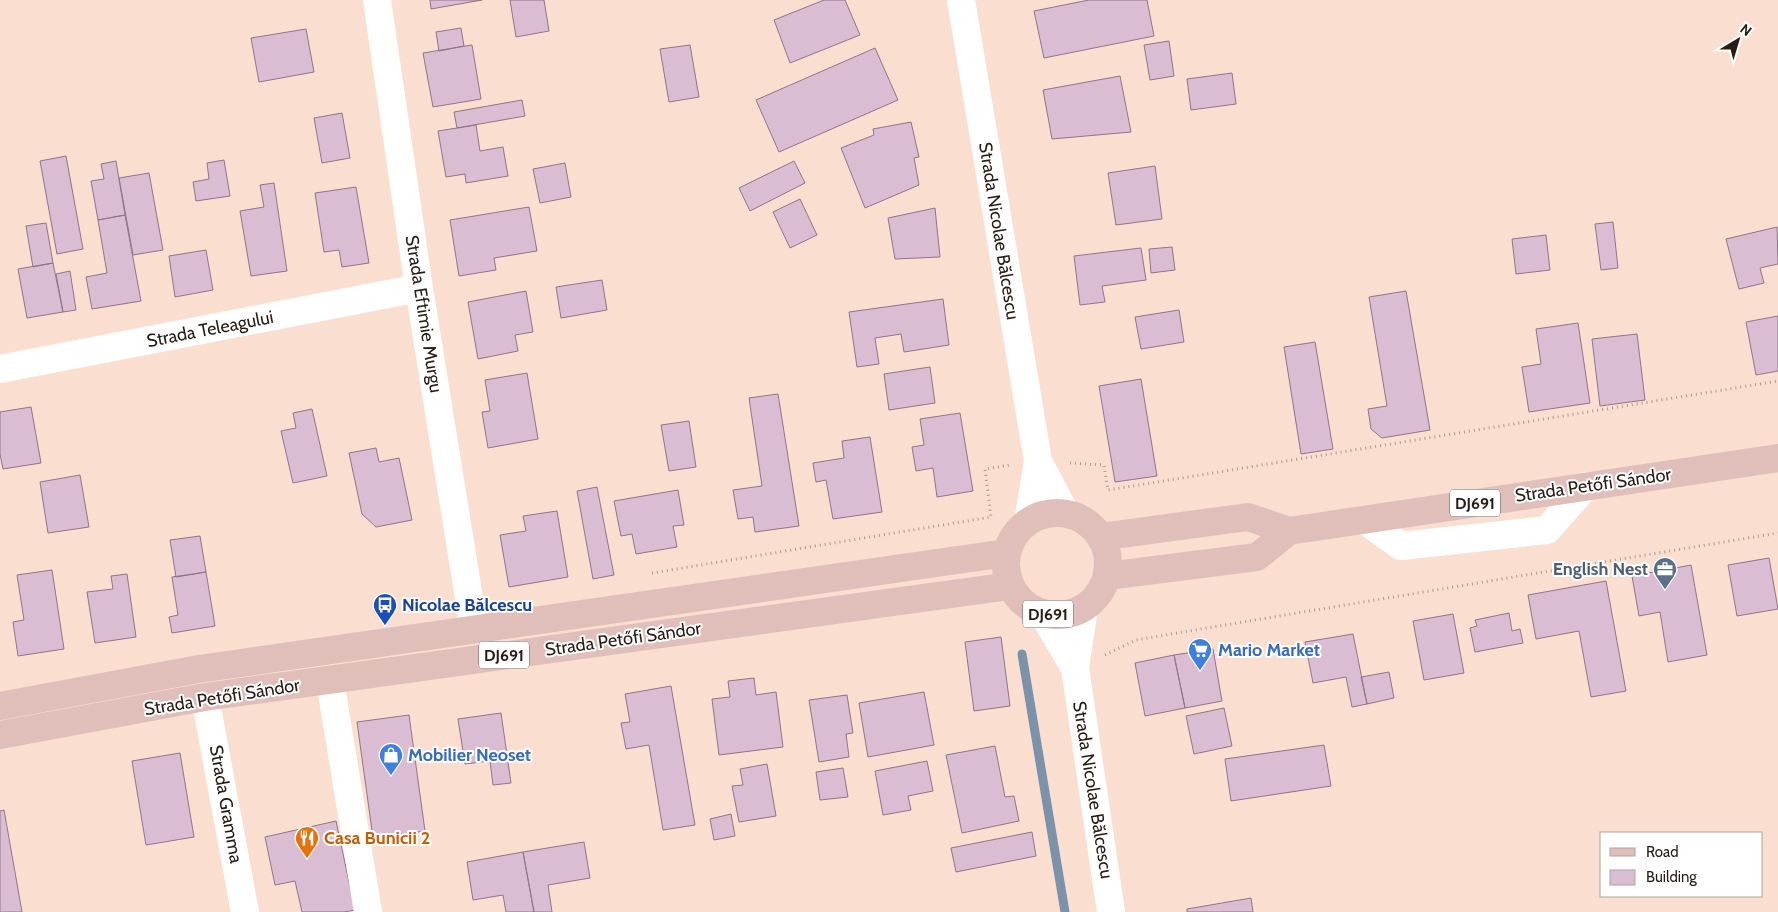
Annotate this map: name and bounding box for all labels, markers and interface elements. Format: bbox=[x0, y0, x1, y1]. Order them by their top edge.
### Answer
north arrow bbox=[1713, 15, 1763, 65]
text: N bbox=[1737, 20, 1755, 40]
street label: Strada Nicolae Bălcescu bbox=[974, 141, 1024, 321]
street label: Strada Eftimie Murgu bbox=[401, 234, 447, 394]
street label: Strada Teleagului bbox=[145, 306, 275, 352]
street label: Strada Petőfi Sándor bbox=[1514, 463, 1673, 507]
road number: DJ691 bbox=[1450, 489, 1500, 516]
office icon: English Nest bbox=[1652, 556, 1678, 590]
place label: English Nest bbox=[1553, 558, 1648, 580]
bus stop icon: Nicolae Bălcescu bbox=[372, 592, 398, 626]
place label: Nicolae Bălcescu bbox=[402, 594, 532, 616]
road number: DJ691 bbox=[1023, 600, 1073, 628]
street label: Strada Petőfi Sándor bbox=[544, 617, 703, 661]
supermarket icon: Mario Market bbox=[1187, 637, 1213, 671]
place label: Mario Market bbox=[1218, 639, 1320, 661]
road number: DJ691 bbox=[479, 642, 529, 668]
street label: Strada Petőfi Sándor bbox=[143, 674, 302, 720]
street label: Strada Nicolae Bălcescu bbox=[1068, 700, 1118, 880]
shop icon: Mobilier Neoset bbox=[378, 742, 404, 776]
street label: Strada Gramma bbox=[205, 743, 247, 865]
place label: Mobilier Neoset bbox=[408, 744, 531, 766]
restaurant icon: Casa Bunicii 2 bbox=[294, 825, 320, 859]
place label: Casa Bunicii 2 bbox=[324, 827, 430, 849]
legend bbox=[1600, 832, 1763, 897]
text: Road bbox=[1646, 843, 1679, 861]
text: Building bbox=[1646, 868, 1697, 886]

